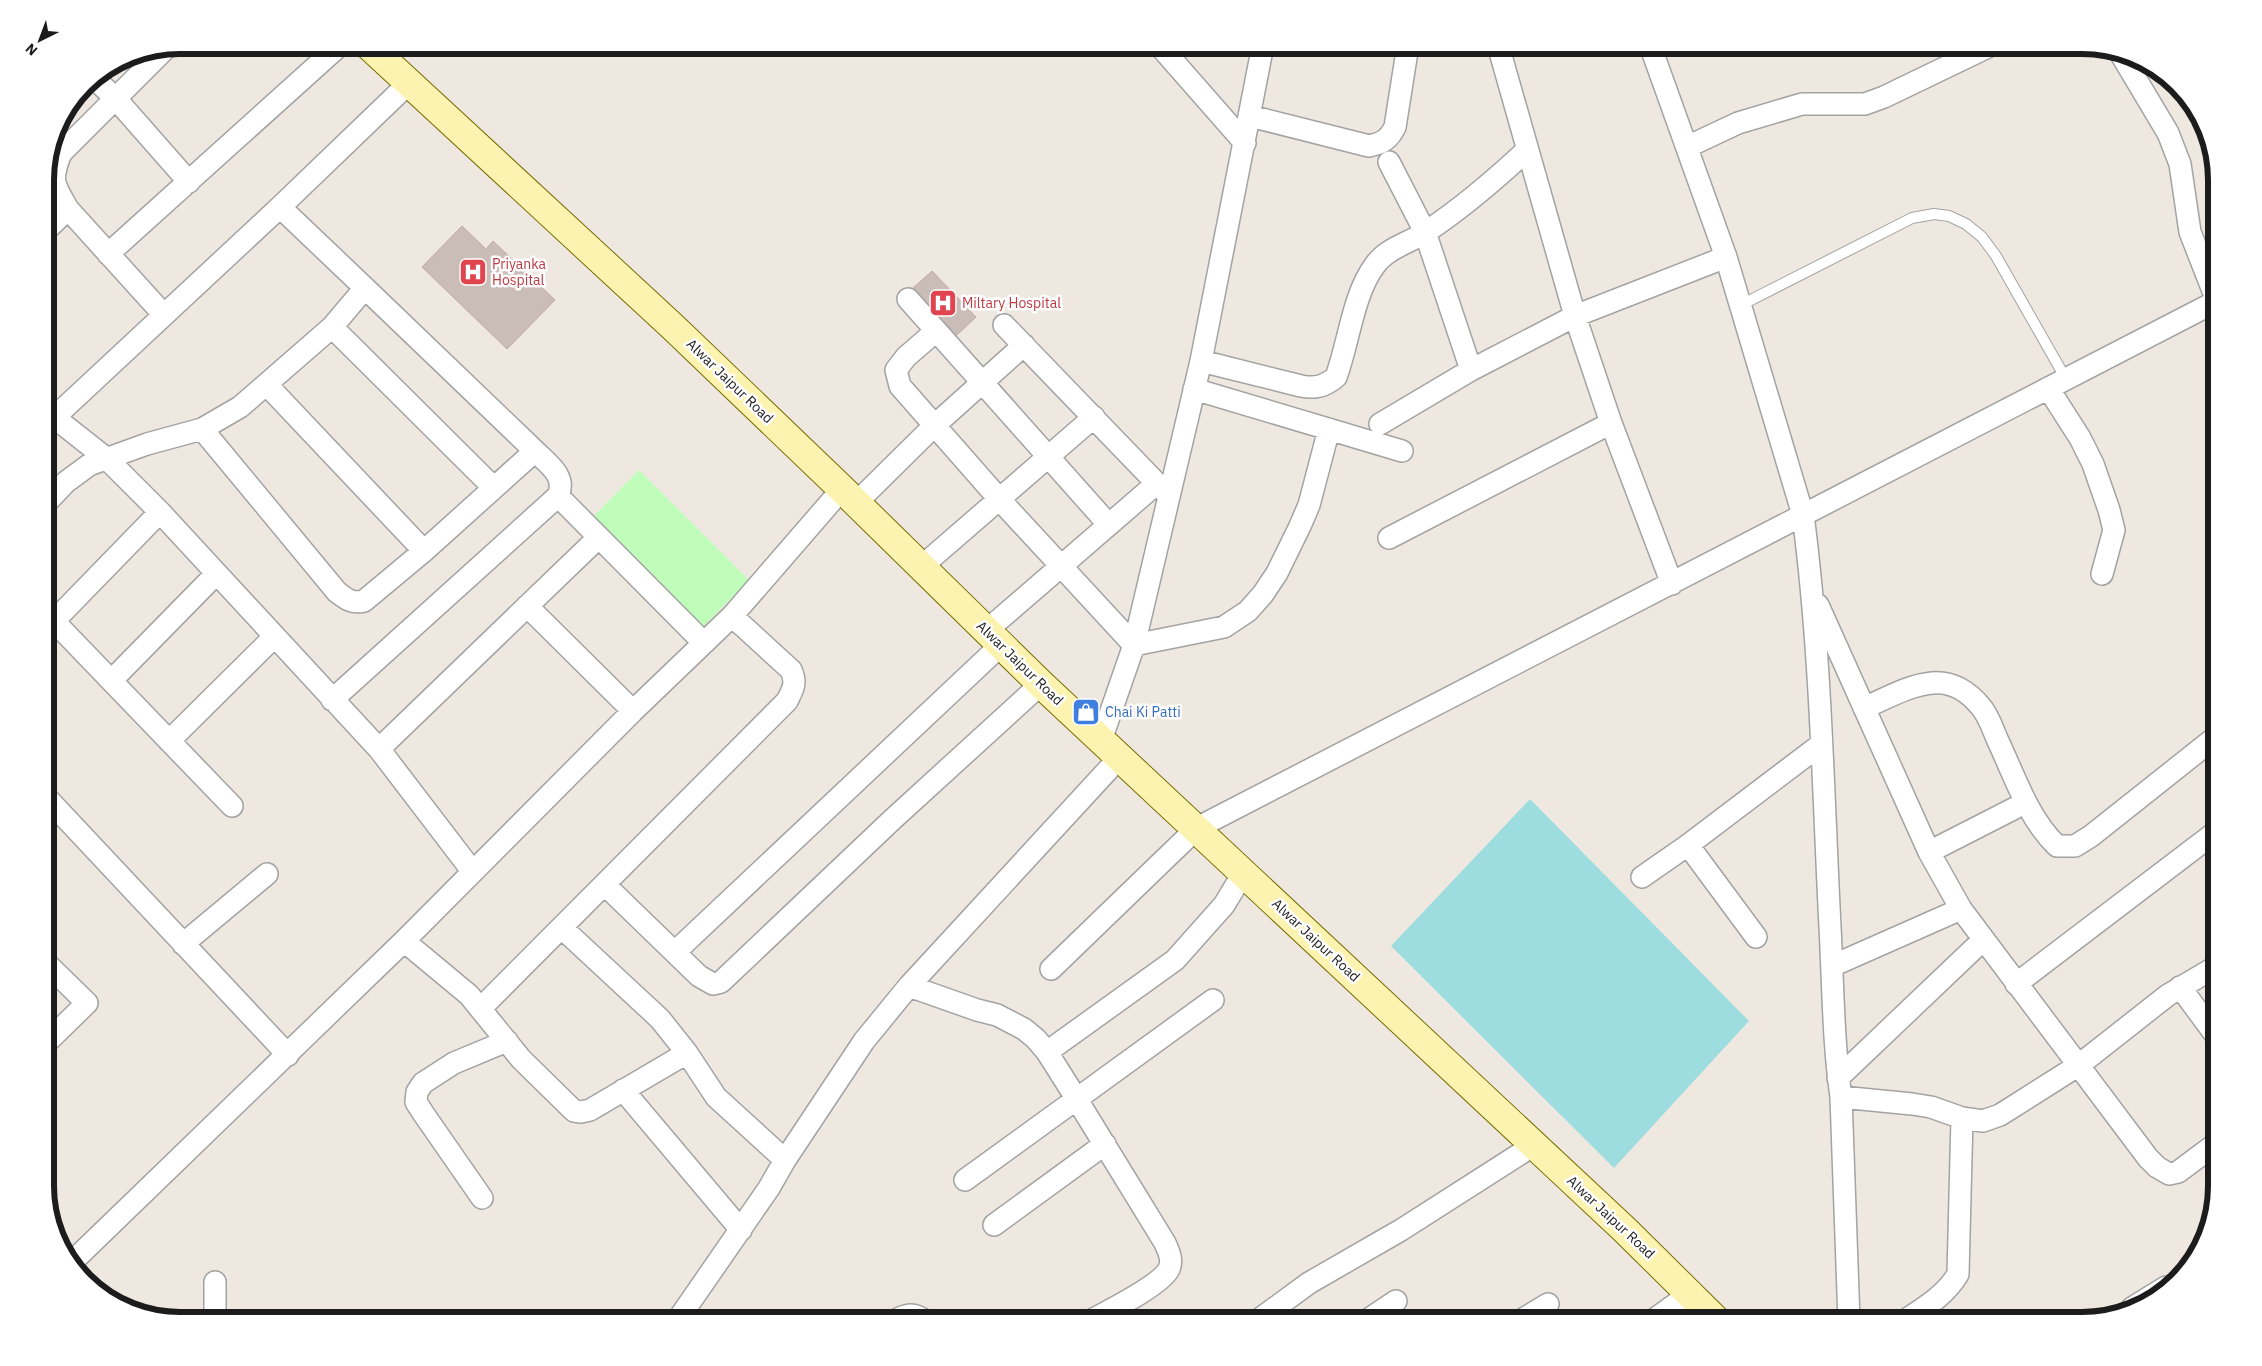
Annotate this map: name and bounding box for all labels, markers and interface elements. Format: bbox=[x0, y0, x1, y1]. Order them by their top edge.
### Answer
north arrow bbox=[15, 15, 65, 65]
text: N bbox=[22, 40, 41, 60]
place label: Priyanka Hospital bbox=[492, 255, 547, 289]
hospital icon: Priyanka Hospital bbox=[458, 257, 488, 287]
hospital icon: Miltary Hospital bbox=[928, 288, 958, 318]
place label: Miltary Hospital bbox=[962, 294, 1061, 312]
street label: Alwar Jaipur Road bbox=[683, 335, 777, 427]
street label: Alwar Jaipur Road bbox=[973, 617, 1067, 709]
shop icon: Chai Ki Patti bbox=[1071, 697, 1101, 727]
place label: Chai Ki Patti bbox=[1105, 703, 1181, 721]
street label: Alwar Jaipur Road bbox=[1268, 895, 1364, 985]
street label: Alwar Jaipur Road bbox=[1563, 1172, 1659, 1262]

